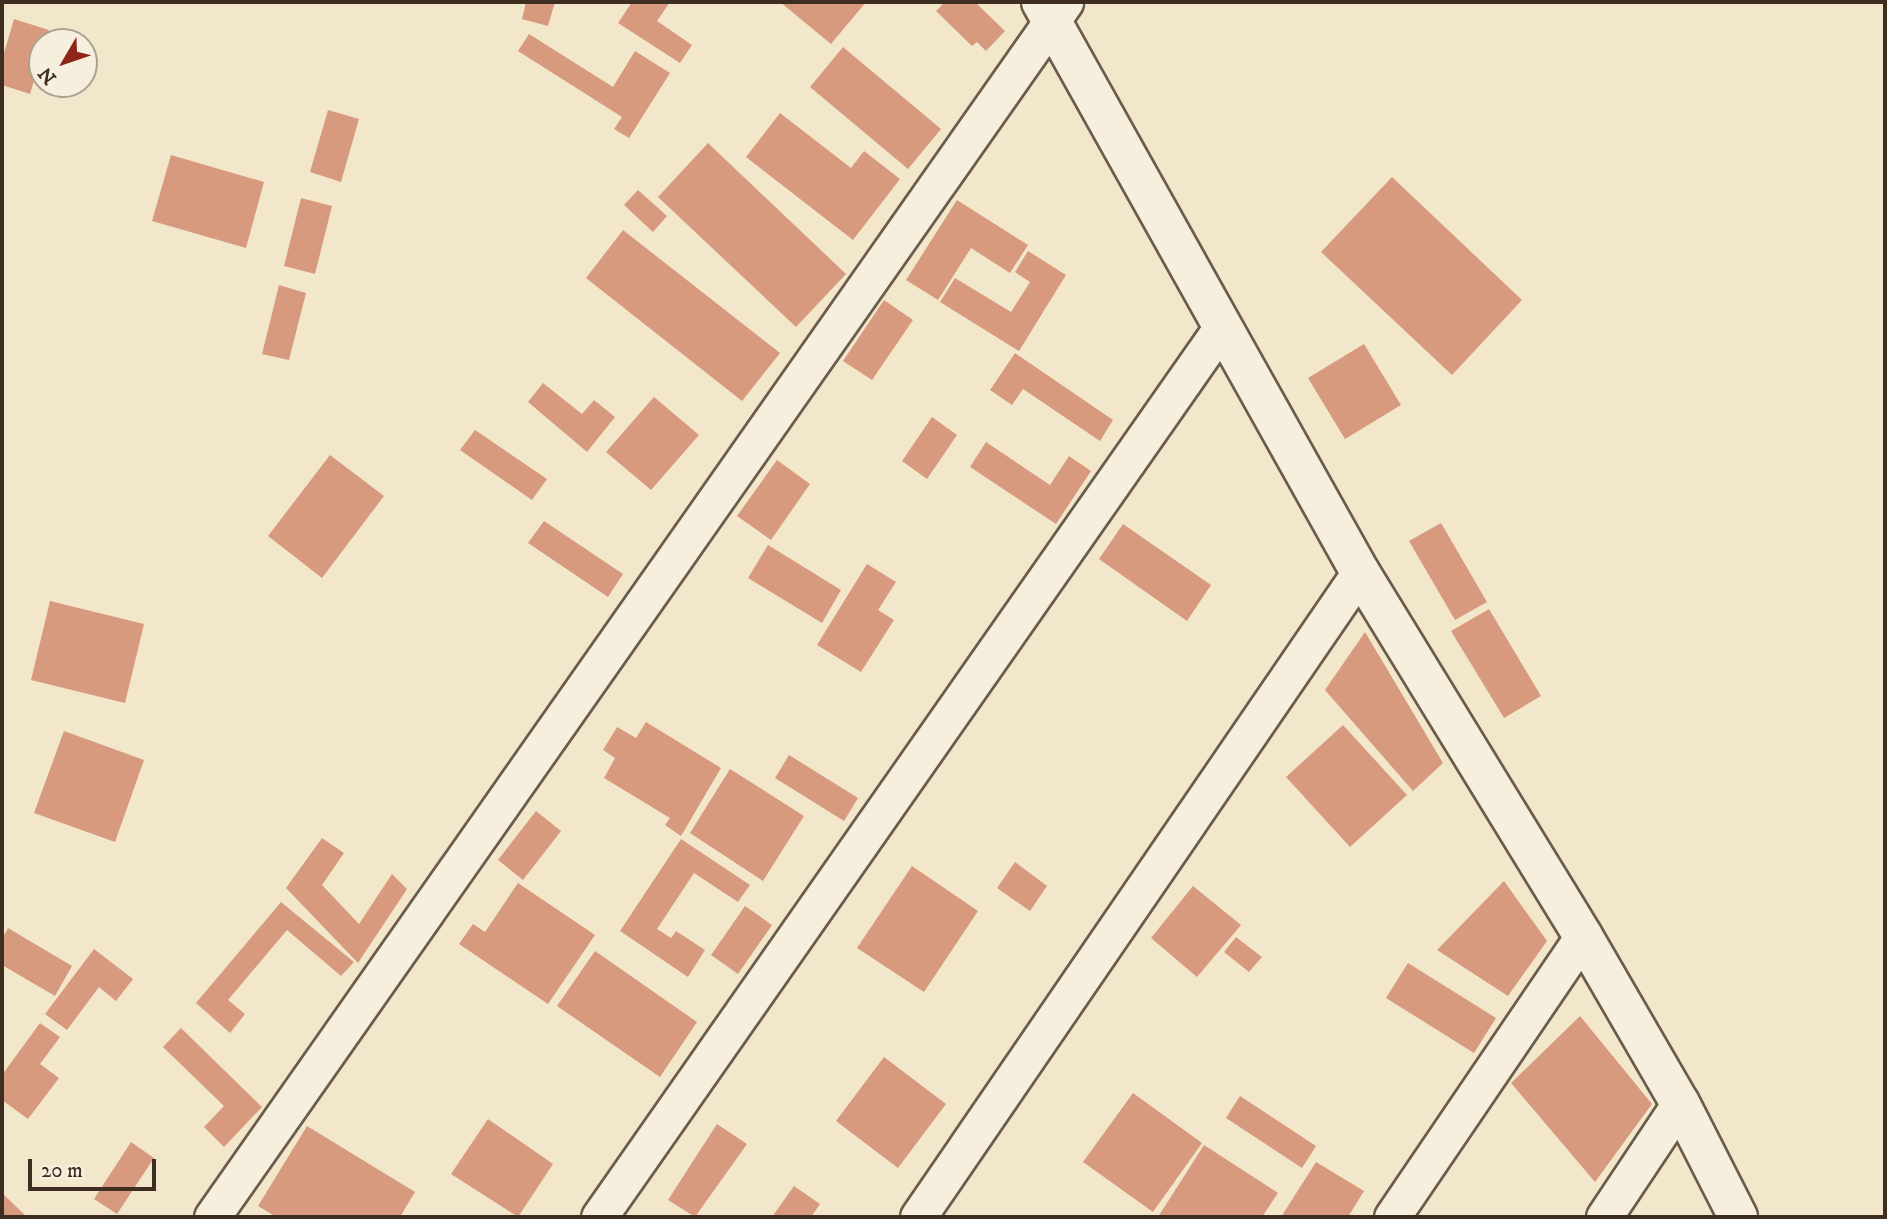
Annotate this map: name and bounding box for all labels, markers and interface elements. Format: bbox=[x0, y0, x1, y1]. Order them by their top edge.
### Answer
north arrow bbox=[28, 28, 98, 98]
text: N bbox=[34, 62, 62, 89]
scale bar bbox=[32, 1146, 159, 1190]
text: 20 m bbox=[41, 1158, 83, 1184]

